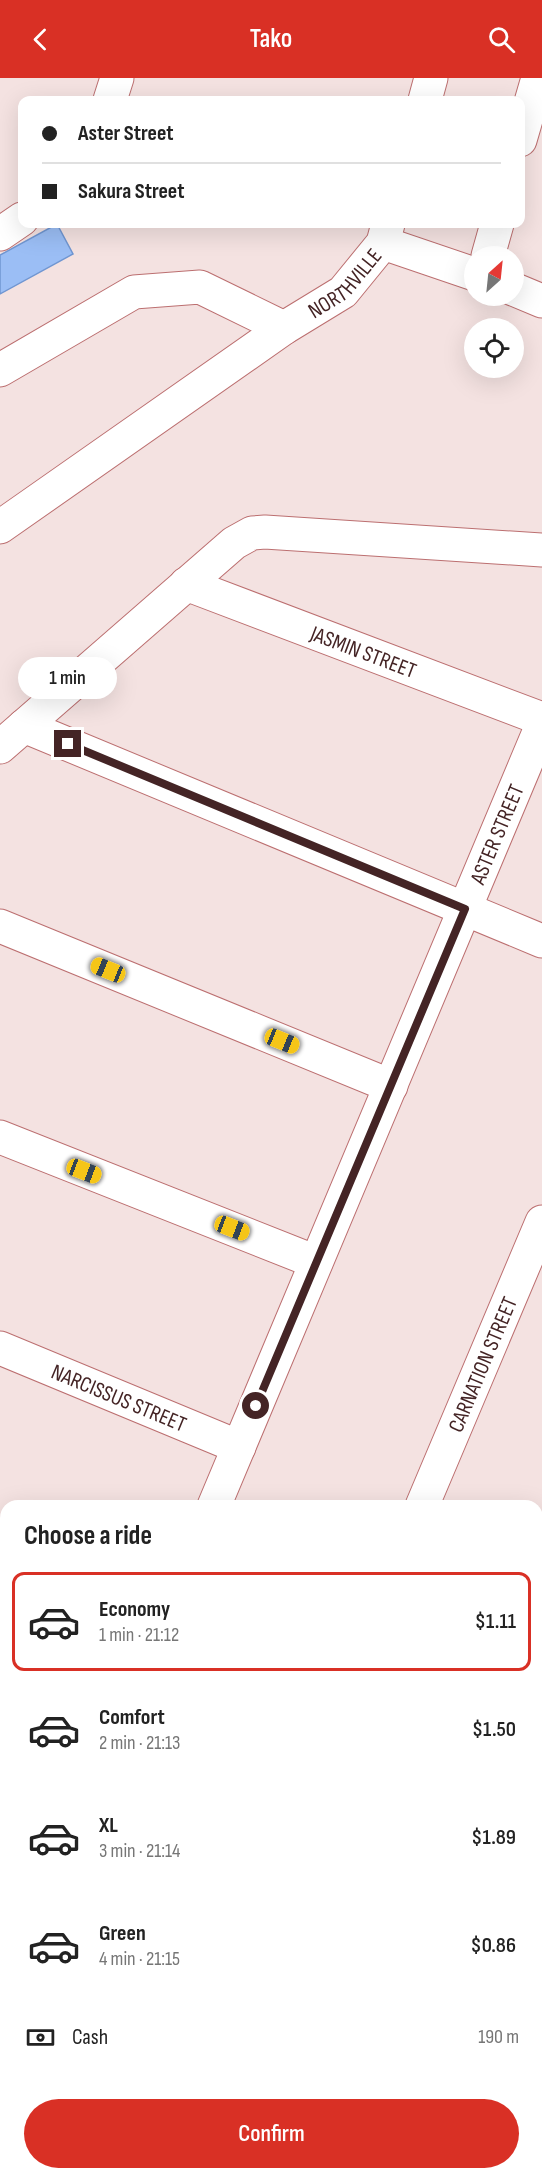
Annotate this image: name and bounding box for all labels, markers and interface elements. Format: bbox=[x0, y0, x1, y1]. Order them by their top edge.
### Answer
icon: back bbox=[24, 23, 57, 56]
text: Tako bbox=[250, 23, 292, 55]
icon: search bbox=[485, 23, 518, 56]
text: Aster Street bbox=[78, 120, 174, 147]
text: Sakura Street bbox=[78, 178, 185, 205]
street label: NORTHVILLE bbox=[304, 243, 388, 325]
north arrow bbox=[464, 246, 524, 306]
map controls bbox=[464, 246, 524, 378]
button: locate bbox=[464, 318, 524, 378]
street label: JASMIN STREET bbox=[305, 620, 420, 685]
callout: 1 min bbox=[19, 657, 118, 699]
text: 1 min bbox=[49, 666, 86, 690]
route end bbox=[54, 730, 81, 757]
street label: ASTER STREET bbox=[464, 780, 531, 889]
car bbox=[88, 955, 128, 985]
car bbox=[262, 1026, 302, 1056]
car bbox=[64, 1156, 104, 1186]
car bbox=[212, 1213, 252, 1243]
street label: CARNATION STREET bbox=[443, 1293, 524, 1437]
street label: NARCISSUS STREET bbox=[47, 1359, 190, 1439]
route start bbox=[242, 1392, 269, 1419]
text: Choose a ride bbox=[24, 1520, 152, 1552]
icon: car bbox=[27, 1595, 81, 1649]
text: Economy bbox=[99, 1596, 170, 1623]
text: $1.11 bbox=[475, 1608, 516, 1635]
text: 1 min · 21:12 bbox=[99, 1623, 179, 1647]
icon: car bbox=[27, 1703, 81, 1757]
text: Comfort bbox=[99, 1704, 165, 1731]
text: $1.50 bbox=[472, 1716, 516, 1743]
text: 2 min · 21:13 bbox=[99, 1731, 180, 1755]
icon: car bbox=[27, 1811, 81, 1865]
text: XL bbox=[99, 1812, 118, 1839]
text: $1.89 bbox=[471, 1824, 516, 1851]
text: 3 min · 21:14 bbox=[99, 1839, 180, 1863]
icon: car bbox=[27, 1919, 81, 1973]
text: Green bbox=[99, 1920, 146, 1947]
text: $0.86 bbox=[471, 1932, 516, 1959]
text: 4 min · 21:15 bbox=[99, 1947, 180, 1971]
icon: cash bbox=[24, 2021, 57, 2054]
text: Cash bbox=[72, 2024, 108, 2051]
text: 190 m bbox=[478, 2025, 519, 2049]
button: Confirm bbox=[24, 2099, 519, 2168]

